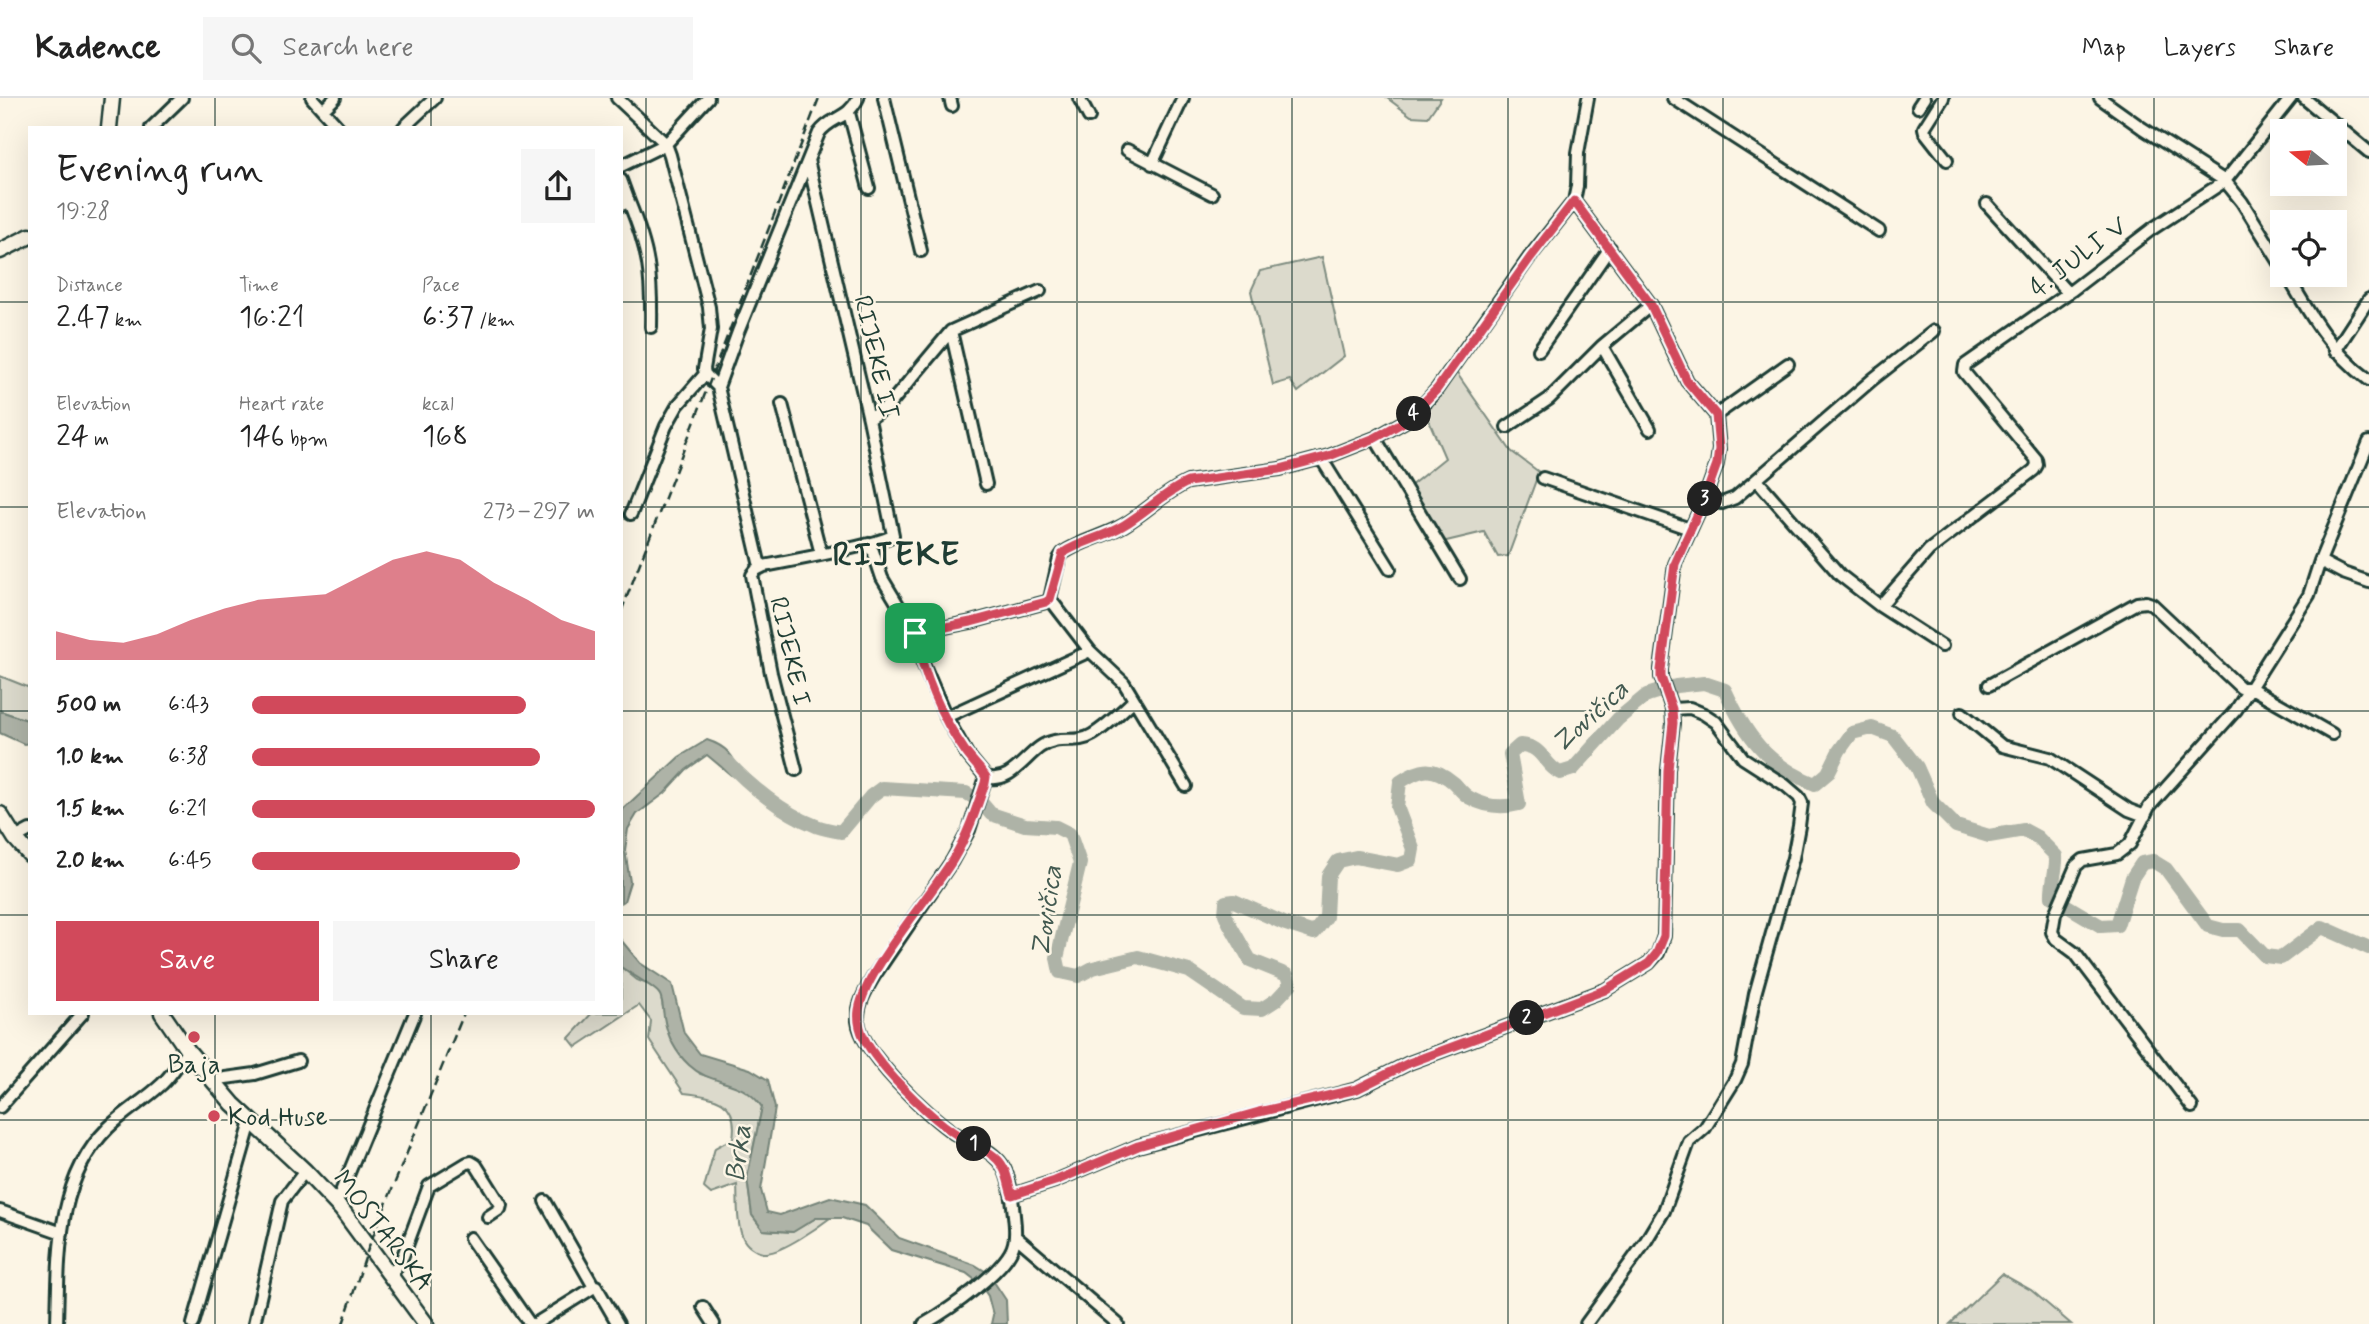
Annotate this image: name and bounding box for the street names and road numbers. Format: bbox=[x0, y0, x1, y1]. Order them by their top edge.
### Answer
street label: 4. JULI V bbox=[2023, 209, 2135, 306]
street label: RIJEKE II bbox=[844, 292, 906, 423]
street label: RIJEKE I bbox=[760, 593, 818, 709]
street label: MOSTARSKA bbox=[324, 1164, 441, 1299]

